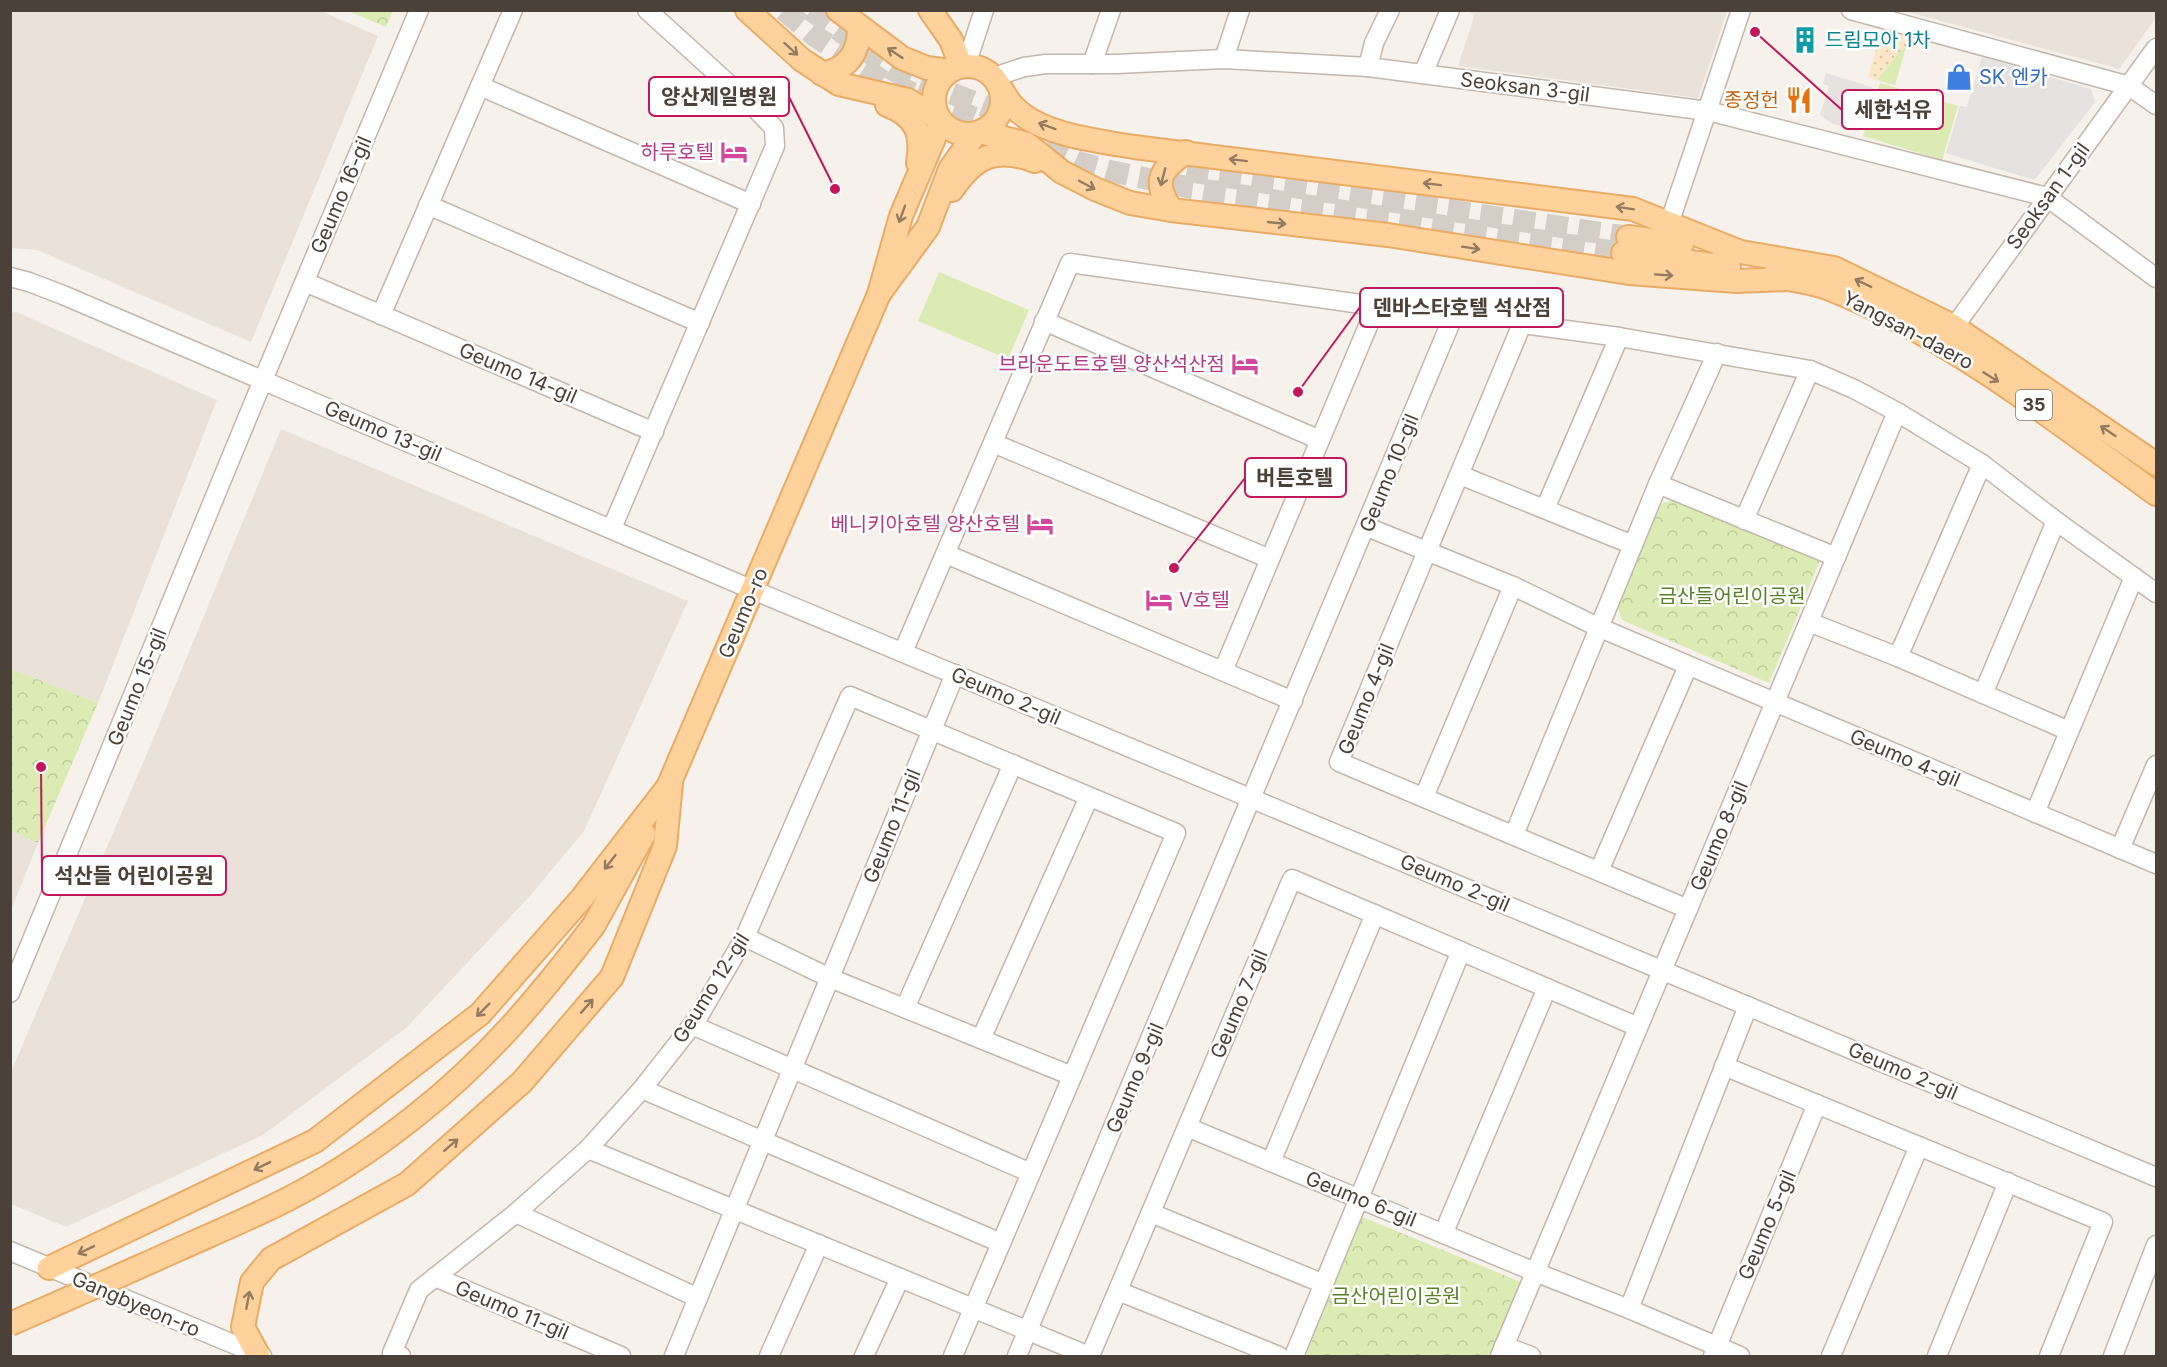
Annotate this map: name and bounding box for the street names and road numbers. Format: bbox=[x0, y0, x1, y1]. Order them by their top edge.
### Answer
street label: Seoksan 3-gil bbox=[1459, 67, 1591, 107]
street label: Geumo 16-gil bbox=[305, 133, 377, 257]
street label: Seoksan 1-gil bbox=[2001, 138, 2095, 254]
street label: Yangsan-daero bbox=[1839, 285, 1977, 375]
street label: Geumo 14-gil bbox=[455, 337, 581, 409]
road number: 35 bbox=[2016, 390, 2052, 420]
street label: Geumo 13-gil bbox=[321, 395, 445, 467]
street label: Geumo 10-gil bbox=[1354, 410, 1424, 536]
street label: Geumo-ro bbox=[713, 564, 773, 662]
street label: Geumo 15-gil bbox=[102, 625, 172, 749]
street label: Geumo 4-gil bbox=[1333, 640, 1399, 758]
street label: Geumo 2-gil bbox=[948, 662, 1064, 730]
street label: Geumo 4-gil bbox=[1846, 724, 1964, 792]
street label: Geumo 11-gil bbox=[858, 765, 926, 887]
street label: Geumo 8-gil bbox=[1685, 777, 1753, 895]
street label: Geumo 2-gil bbox=[1397, 849, 1513, 917]
street label: Geumo 12-gil bbox=[668, 929, 754, 1047]
street label: Geumo 7-gil bbox=[1205, 946, 1273, 1062]
street label: Geumo 9-gil bbox=[1101, 1019, 1169, 1137]
street label: Geumo 2-gil bbox=[1845, 1037, 1961, 1105]
street label: Geumo 6-gil bbox=[1302, 1166, 1420, 1232]
street label: Geumo 5-gil bbox=[1733, 1167, 1801, 1283]
street label: Gangbyeon-ro bbox=[68, 1266, 204, 1342]
street label: Geumo 11-gil bbox=[452, 1275, 572, 1345]

